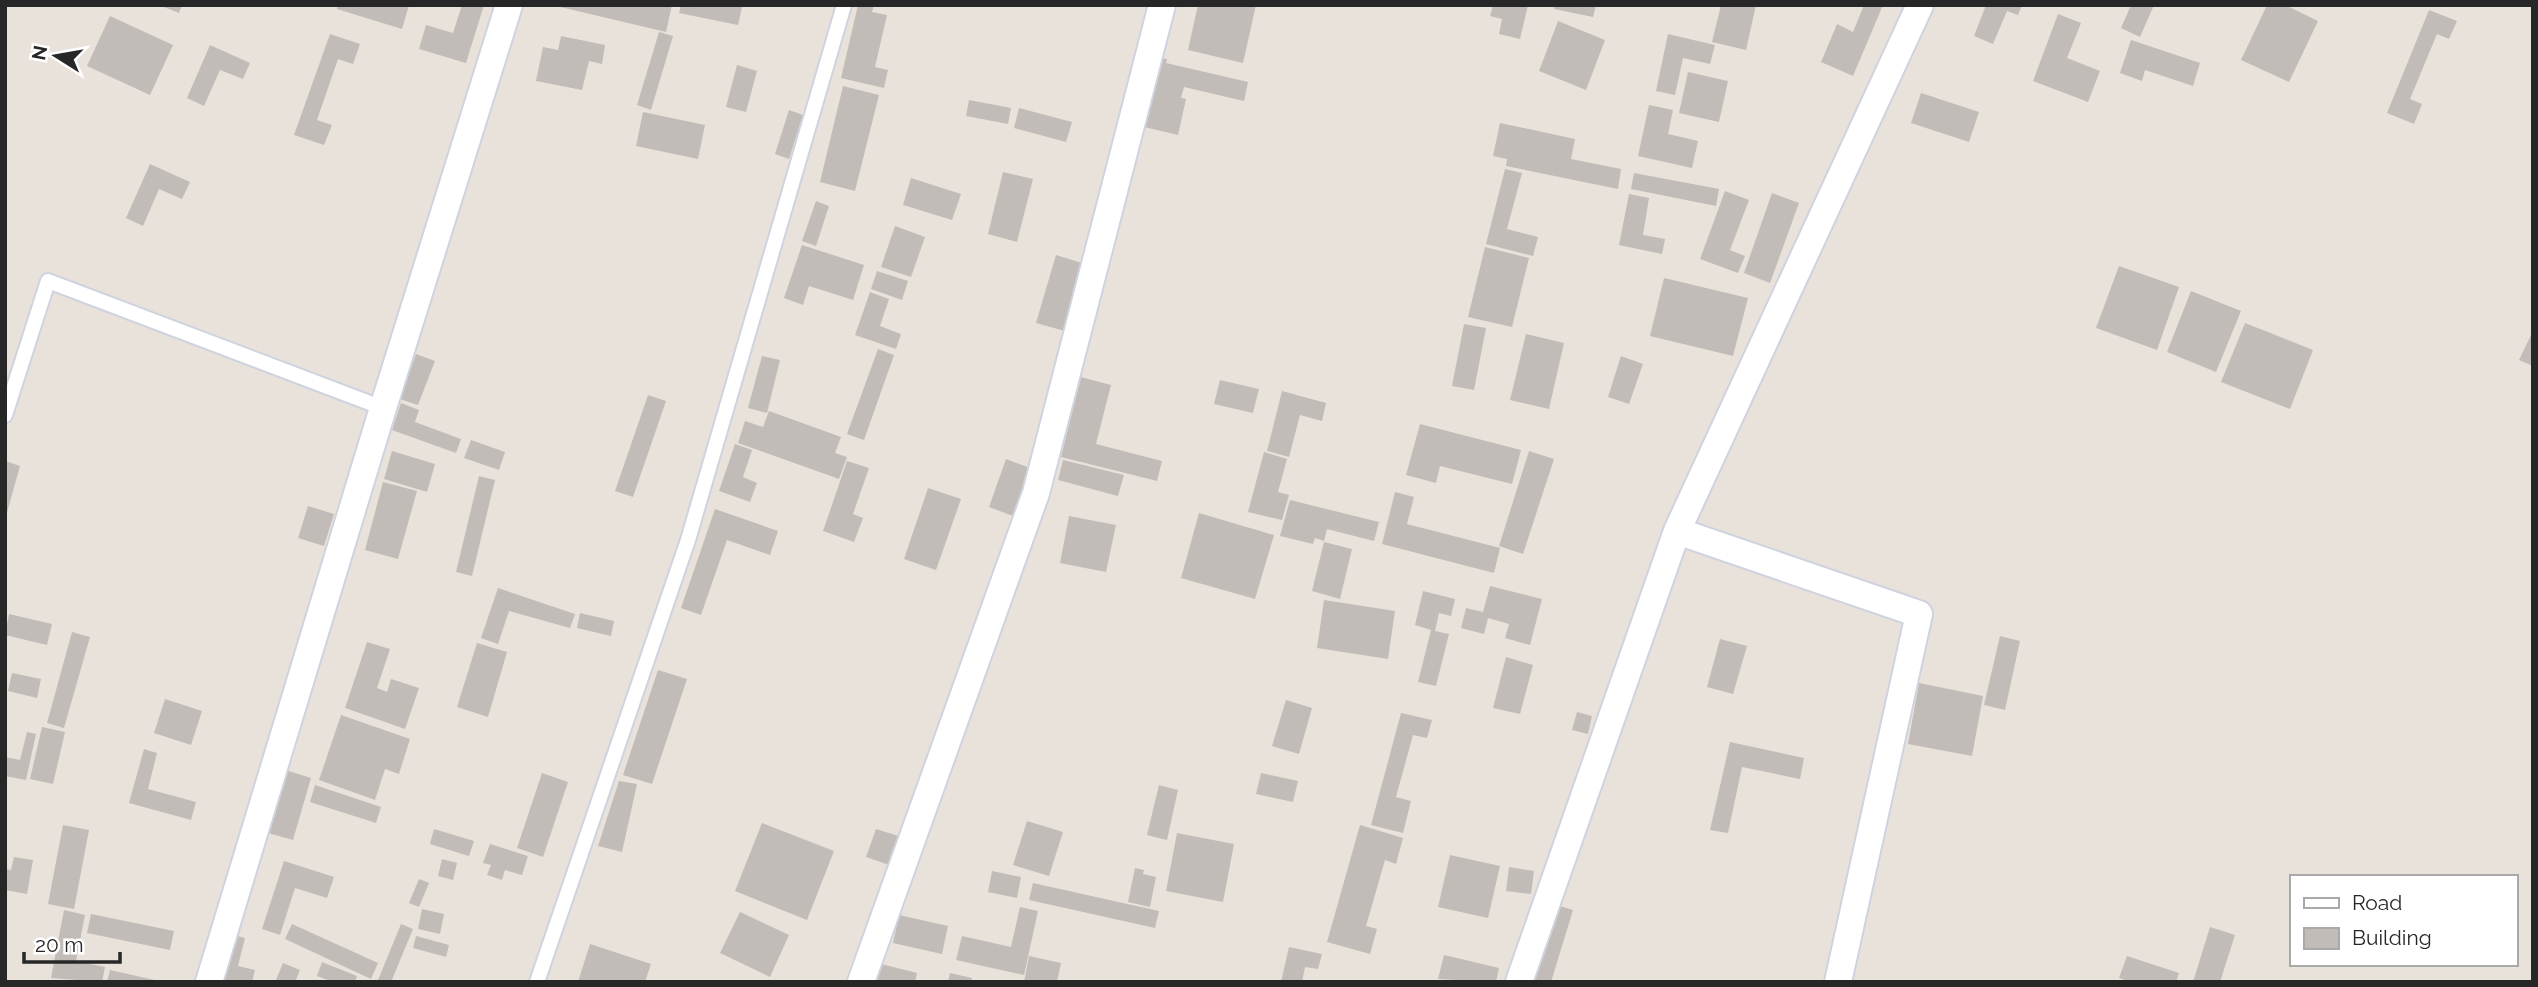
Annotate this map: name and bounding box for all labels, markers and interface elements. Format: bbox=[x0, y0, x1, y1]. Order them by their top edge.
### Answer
north arrow bbox=[21, 21, 91, 91]
text: N bbox=[27, 44, 51, 62]
legend bbox=[2290, 875, 2517, 966]
text: Road bbox=[2352, 890, 2402, 915]
scale bar bbox=[24, 920, 121, 964]
text: Building bbox=[2352, 925, 2432, 950]
text: 20 m bbox=[35, 932, 83, 957]

